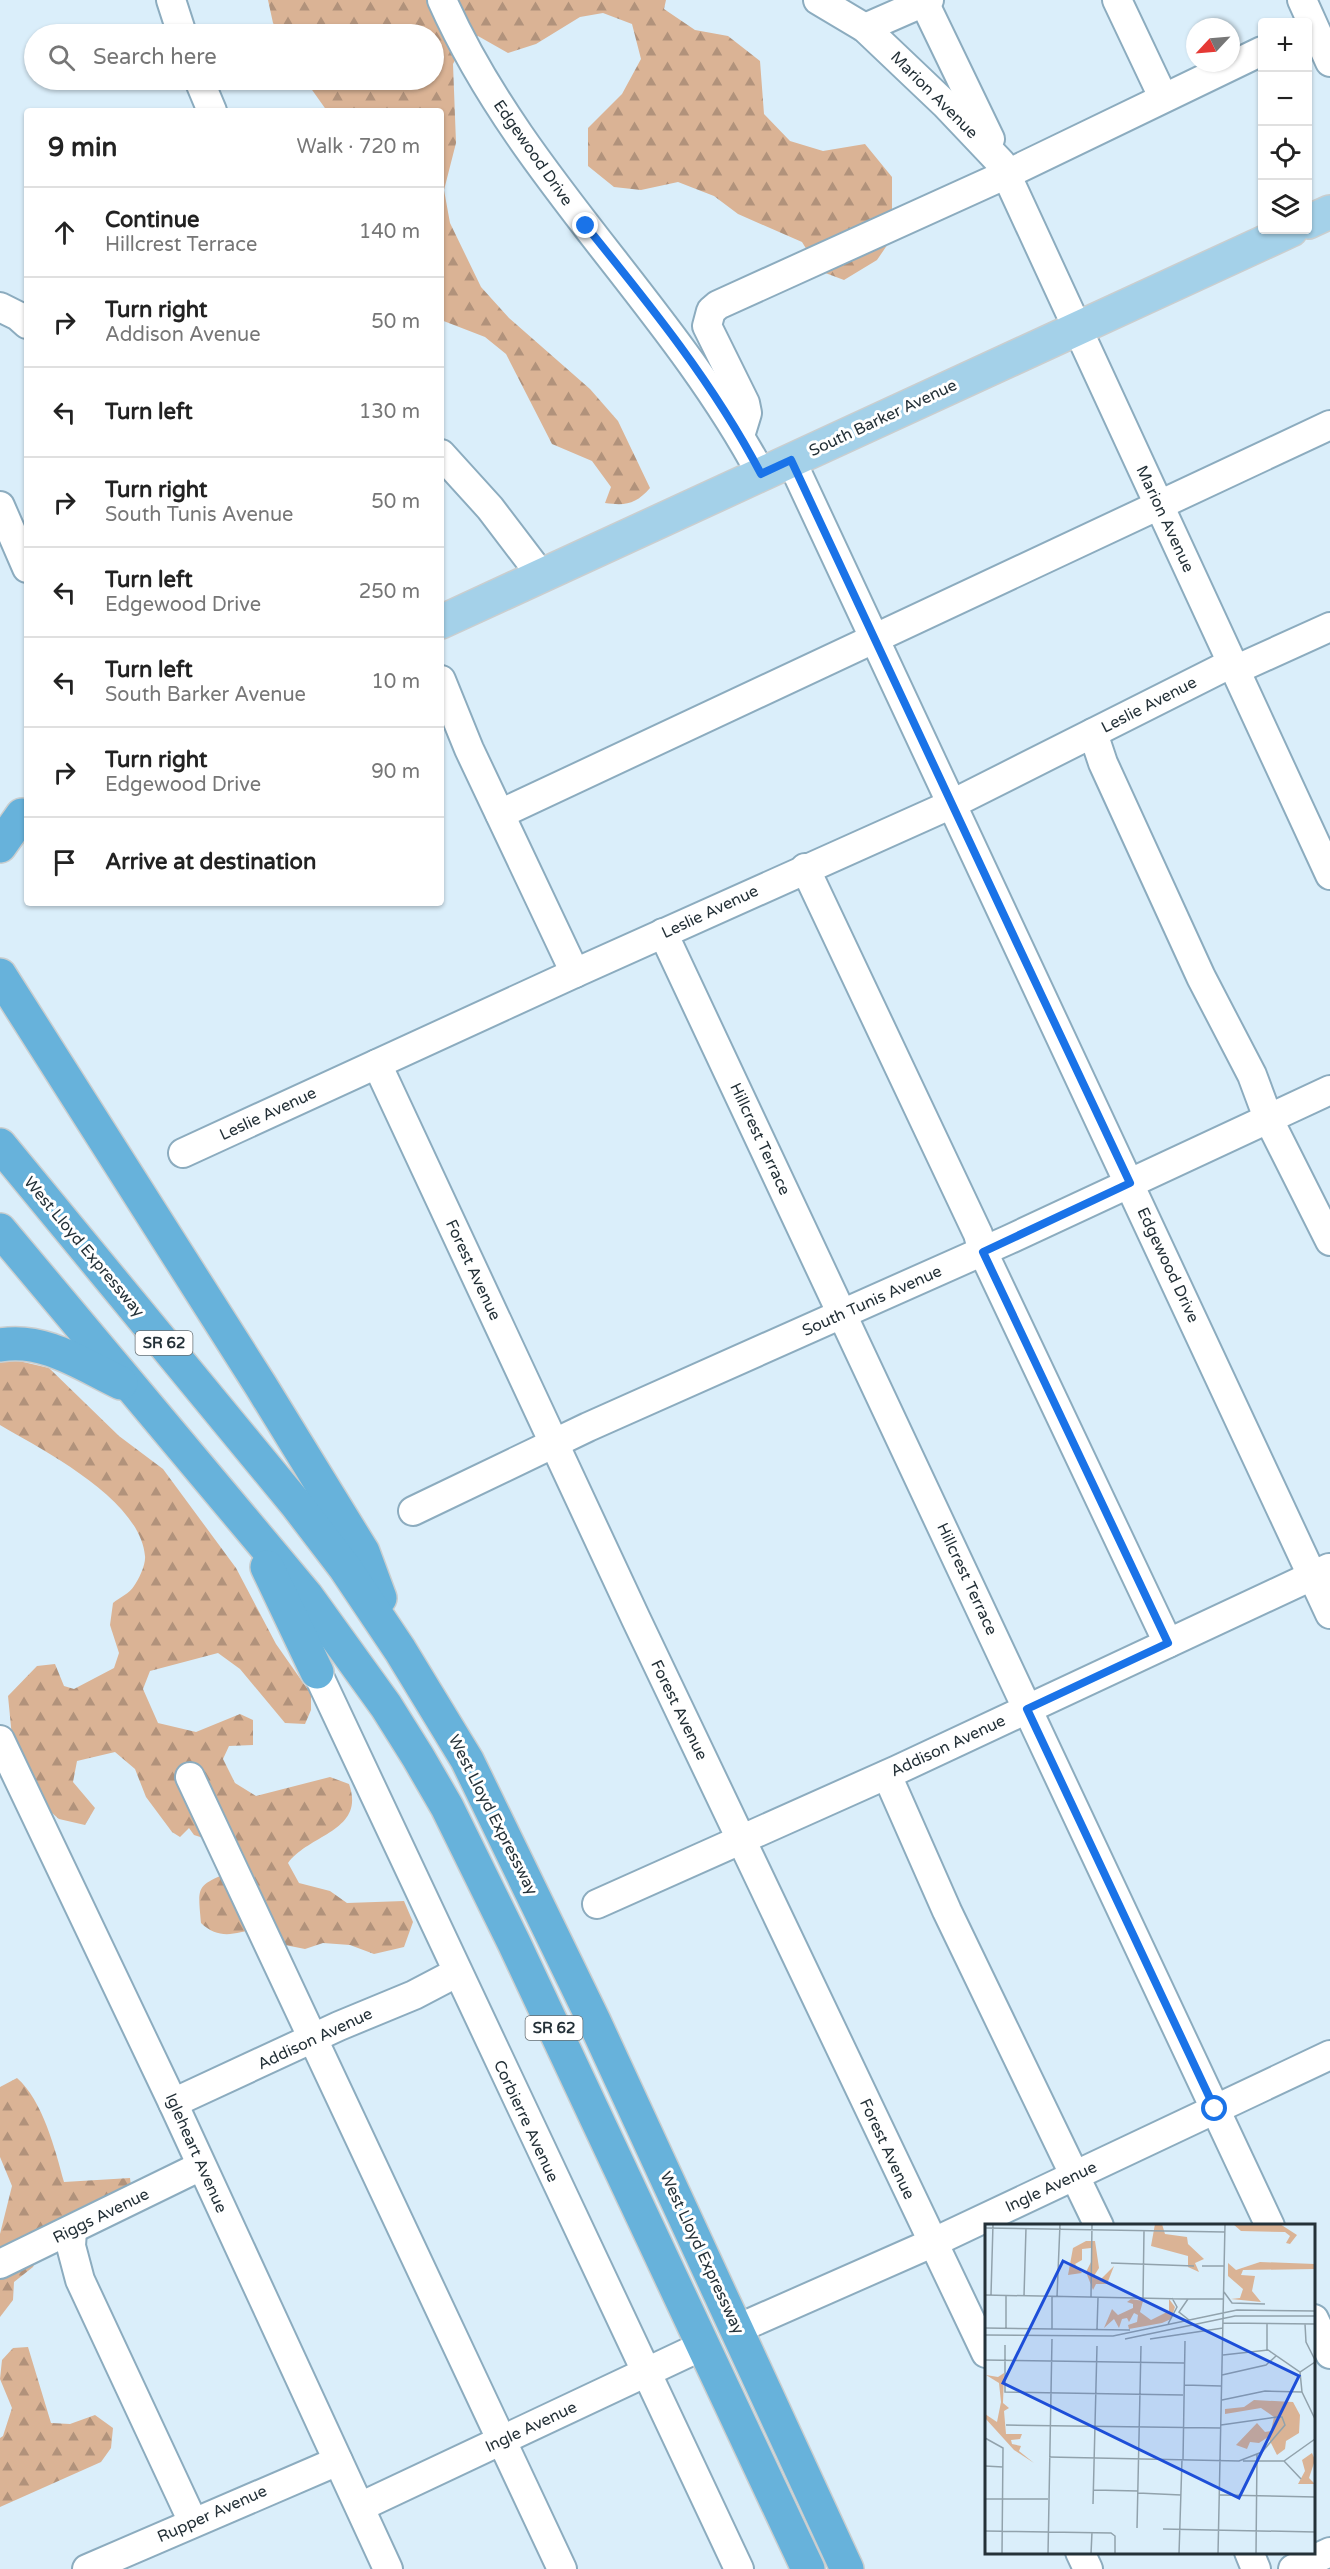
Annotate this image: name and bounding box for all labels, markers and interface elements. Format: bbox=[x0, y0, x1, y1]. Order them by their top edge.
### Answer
north arrow bbox=[1186, 18, 1240, 72]
map controls bbox=[1258, 18, 1312, 234]
button: + bbox=[1258, 18, 1312, 72]
search box bbox=[24, 24, 444, 90]
icon: search bbox=[45, 41, 78, 74]
text: Search here bbox=[93, 44, 217, 70]
street label: Marion Avenue bbox=[886, 47, 982, 143]
button: − bbox=[1258, 72, 1312, 126]
street label: Edgewood Drive bbox=[489, 96, 577, 210]
button: locate bbox=[1258, 126, 1312, 180]
text: 9 min bbox=[48, 132, 117, 163]
text: Walk · 720 m bbox=[297, 135, 420, 159]
button: layers bbox=[1258, 180, 1312, 234]
text: Continue bbox=[105, 207, 200, 233]
route end bbox=[572, 212, 598, 238]
icon: ahead bbox=[48, 216, 81, 249]
text: 140 m bbox=[359, 220, 420, 244]
text: Hillcrest Terrace bbox=[105, 233, 257, 257]
text: Turn right bbox=[105, 297, 207, 323]
icon: right bbox=[48, 306, 81, 339]
text: 50 m bbox=[371, 310, 420, 334]
text: Addison Avenue bbox=[105, 323, 261, 347]
street label: South Barker Avenue bbox=[806, 375, 960, 461]
icon: left bbox=[48, 396, 81, 429]
text: Turn left bbox=[105, 399, 193, 425]
text: 130 m bbox=[359, 400, 420, 424]
street label: Marion Avenue bbox=[1132, 462, 1198, 576]
text: Turn right bbox=[105, 477, 207, 503]
icon: right bbox=[48, 486, 81, 519]
text: 50 m bbox=[371, 490, 420, 514]
text: South Tunis Avenue bbox=[105, 503, 293, 527]
text: Turn left bbox=[105, 567, 193, 593]
icon: left bbox=[48, 576, 81, 609]
text: 250 m bbox=[359, 580, 420, 604]
text: Edgewood Drive bbox=[105, 593, 261, 617]
text: Turn left bbox=[105, 657, 193, 683]
icon: left bbox=[48, 666, 81, 699]
text: 10 m bbox=[371, 670, 420, 694]
street label: Leslie Avenue bbox=[1098, 672, 1200, 738]
text: South Barker Avenue bbox=[105, 683, 306, 707]
text: Turn right bbox=[105, 747, 207, 773]
icon: right bbox=[48, 756, 81, 789]
text: 90 m bbox=[371, 760, 420, 784]
text: Edgewood Drive bbox=[105, 773, 261, 797]
icon: arrive bbox=[48, 846, 81, 879]
text: Arrive at destination bbox=[105, 849, 316, 875]
street label: Leslie Avenue bbox=[658, 881, 762, 943]
street label: Hillcrest Terrace bbox=[725, 1080, 795, 1198]
street label: Leslie Avenue bbox=[216, 1083, 320, 1145]
street label: West Lloyd Expressway bbox=[19, 1173, 149, 1322]
street label: Edgewood Drive bbox=[1133, 1204, 1203, 1326]
street label: Forest Avenue bbox=[441, 1216, 505, 1324]
street label: South Tunis Avenue bbox=[799, 1261, 945, 1341]
road number: SR 62 bbox=[136, 1331, 192, 1355]
street label: Hillcrest Terrace bbox=[932, 1520, 1002, 1638]
street label: Forest Avenue bbox=[646, 1657, 712, 1763]
street label: Addison Avenue bbox=[887, 1711, 1009, 1781]
street label: West Lloyd Expressway bbox=[444, 1732, 542, 1899]
street label: Addison Avenue bbox=[254, 2004, 376, 2074]
road number: SR 62 bbox=[526, 2016, 582, 2040]
street label: Corbierre Avenue bbox=[489, 2057, 563, 2185]
street label: Igleheart Avenue bbox=[161, 2090, 231, 2216]
street label: Forest Avenue bbox=[855, 2095, 919, 2203]
route start bbox=[1201, 2095, 1227, 2121]
street label: Ingle Avenue bbox=[1002, 2157, 1100, 2217]
street label: West Lloyd Expressway bbox=[655, 2168, 749, 2338]
street label: Riggs Avenue bbox=[50, 2184, 152, 2248]
inset map bbox=[985, 2224, 1315, 2554]
street label: Ingle Avenue bbox=[482, 2397, 580, 2457]
street label: Rupper Avenue bbox=[154, 2481, 270, 2547]

